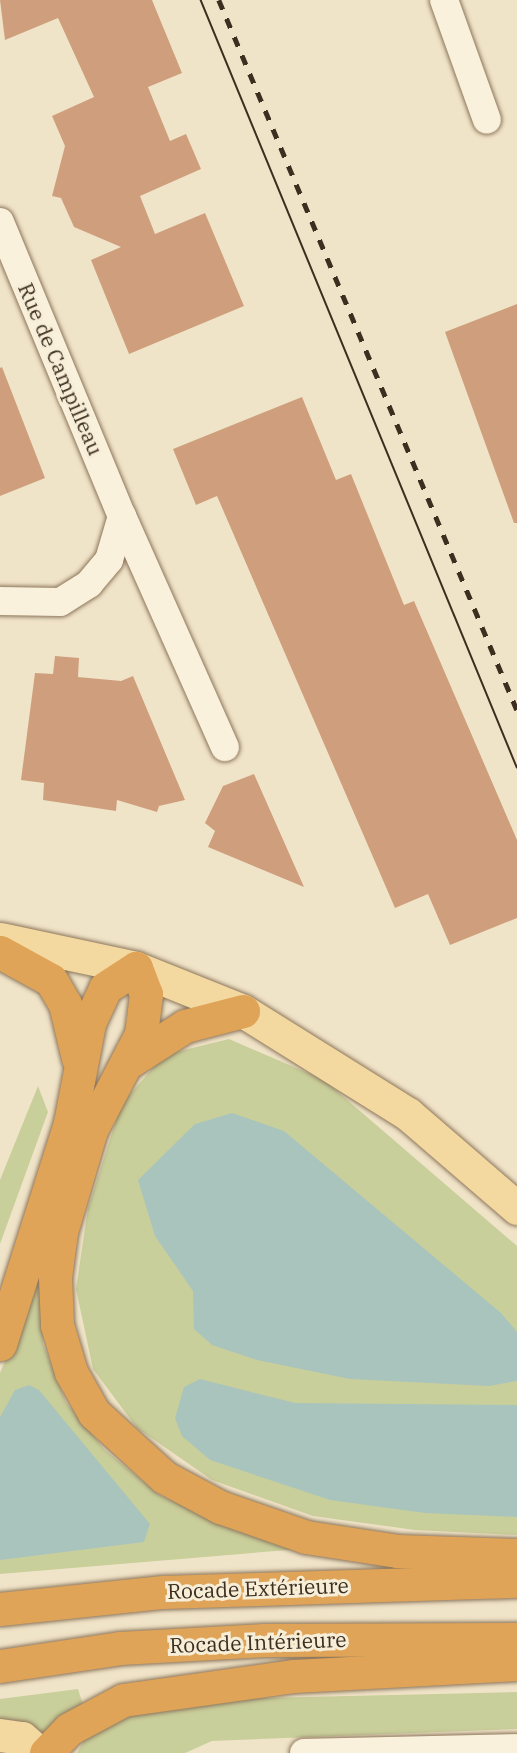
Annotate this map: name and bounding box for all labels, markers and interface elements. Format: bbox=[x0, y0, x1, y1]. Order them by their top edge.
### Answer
street label: Rue de Campilleau bbox=[13, 279, 109, 459]
street label: Rocade Extérieure bbox=[167, 1572, 349, 1604]
street label: Rocade Intérieure bbox=[169, 1626, 347, 1658]

